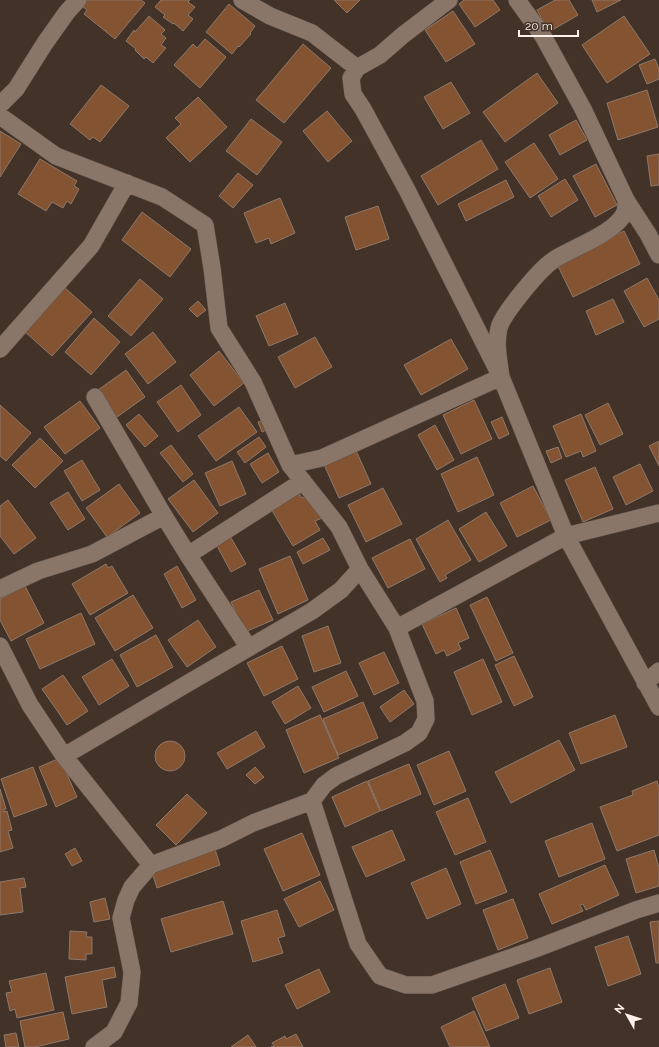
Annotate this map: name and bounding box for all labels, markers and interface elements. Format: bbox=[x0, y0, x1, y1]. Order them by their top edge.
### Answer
scale bar bbox=[519, 12, 578, 38]
text: 20 m bbox=[525, 19, 553, 33]
north arrow bbox=[607, 995, 647, 1035]
text: N bbox=[612, 1002, 627, 1016]

